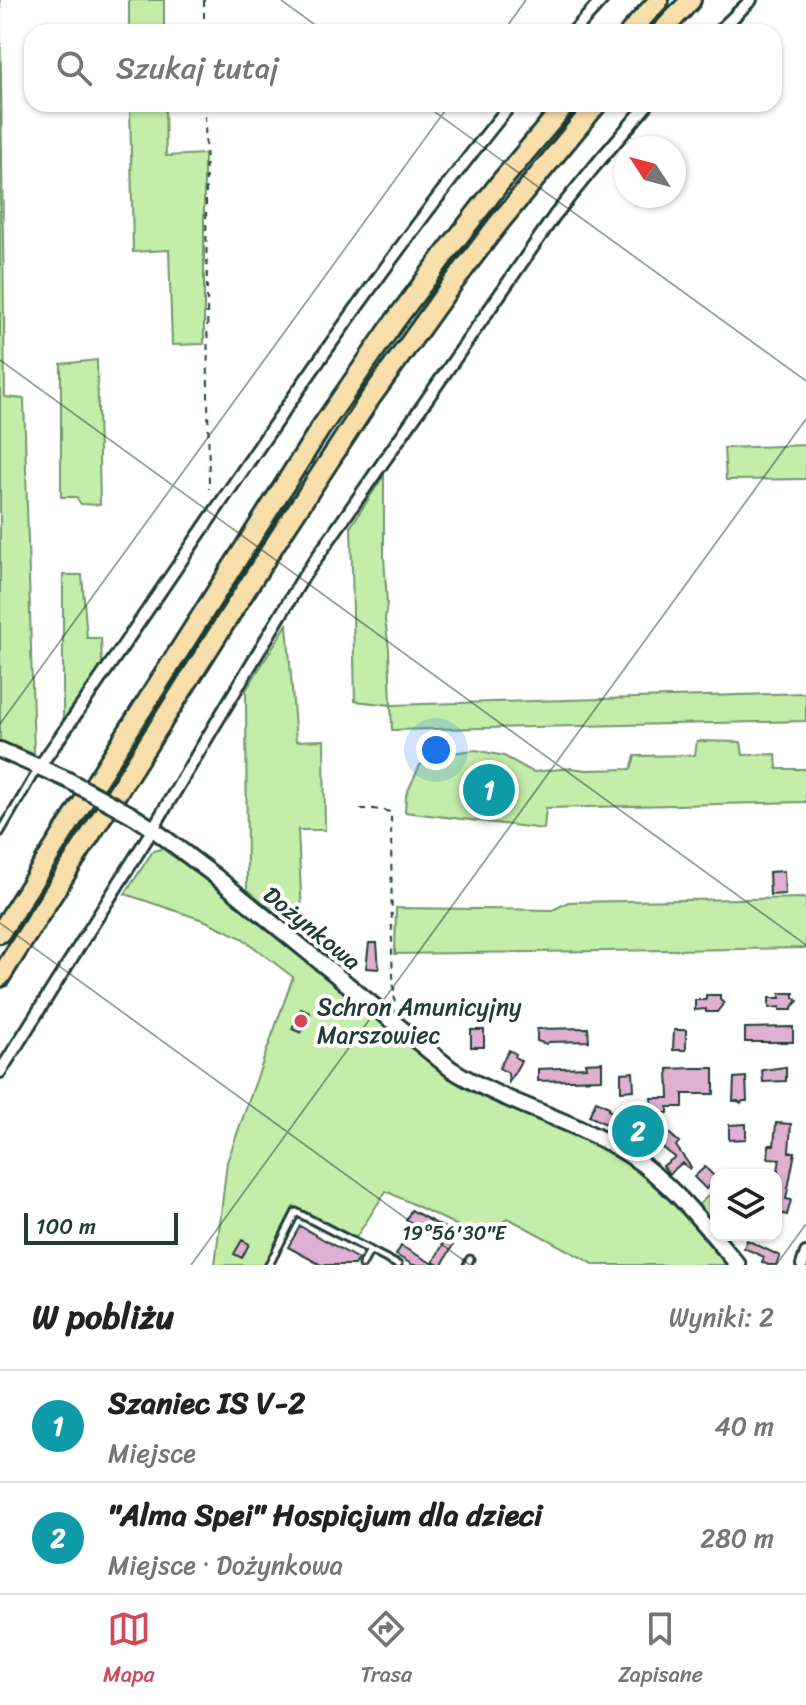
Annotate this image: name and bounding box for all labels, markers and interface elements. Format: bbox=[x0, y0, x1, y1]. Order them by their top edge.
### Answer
search box bbox=[24, 24, 782, 112]
text: Szukaj tutaj bbox=[116, 41, 279, 95]
icon: search bbox=[52, 46, 96, 90]
north arrow bbox=[614, 136, 686, 208]
your location bbox=[416, 730, 456, 770]
pin: 1 bbox=[463, 760, 515, 820]
street label: Dożynkowa bbox=[253, 875, 371, 981]
place label: Schron Amunicyjny Marszowiec bbox=[317, 986, 522, 1056]
marker: Schron Amunicyjny Marszowiec bbox=[292, 1012, 310, 1030]
pin: 2 bbox=[612, 1101, 664, 1161]
map controls bbox=[710, 1169, 782, 1241]
button: layers bbox=[710, 1169, 782, 1241]
text: 100 m bbox=[36, 1207, 96, 1246]
scale bar bbox=[24, 1209, 178, 1245]
text: 19°56'30"E bbox=[402, 1216, 508, 1251]
text: W pobliżu bbox=[32, 1287, 174, 1347]
text: Wyniki: 2 bbox=[669, 1294, 774, 1340]
text: Szaniec IS V-2 bbox=[108, 1376, 305, 1430]
text: 1 bbox=[52, 1403, 64, 1449]
text: 40 m bbox=[715, 1403, 774, 1449]
text: Miejsce bbox=[108, 1430, 196, 1476]
text: "Alma Spei" Hospicjum dla dzieci bbox=[108, 1488, 542, 1542]
text: 2 bbox=[50, 1515, 66, 1561]
text: 280 m bbox=[700, 1515, 774, 1561]
text: Miejsce · Dożynkowa bbox=[108, 1542, 343, 1588]
tab: Mapa bbox=[103, 1607, 155, 1694]
tab: Trasa bbox=[361, 1607, 412, 1694]
tab: Zapisane bbox=[618, 1607, 703, 1694]

